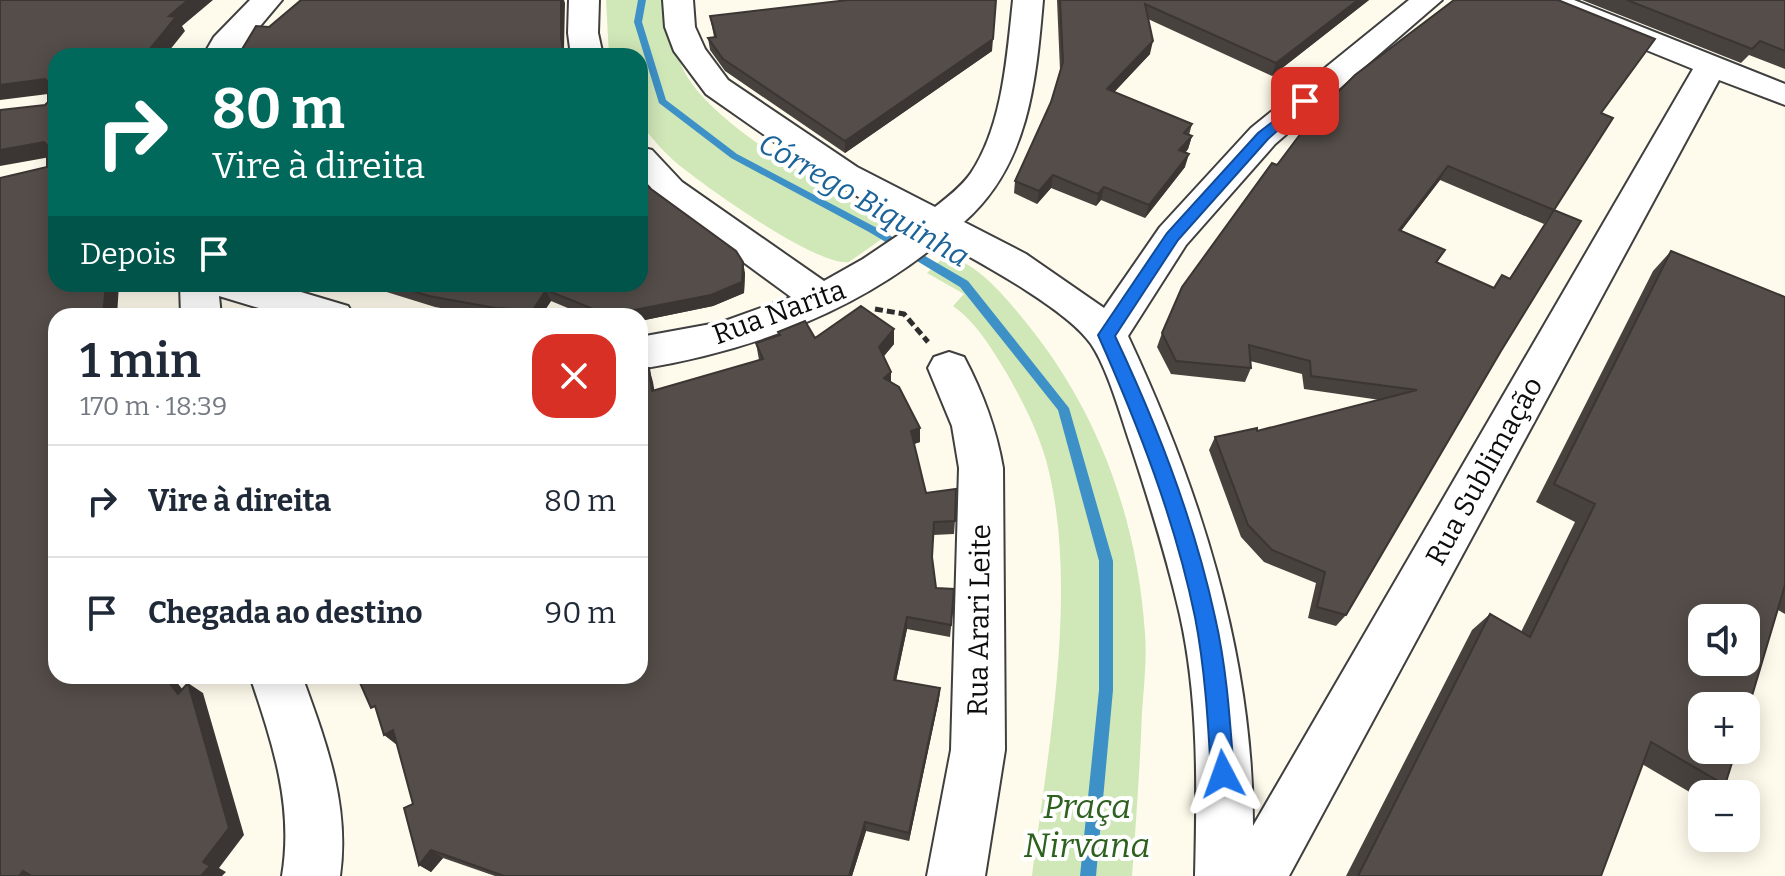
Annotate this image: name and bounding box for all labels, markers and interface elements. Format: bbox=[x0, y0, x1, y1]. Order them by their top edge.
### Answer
pin bbox=[1271, 67, 1339, 135]
text: 80 m bbox=[212, 76, 345, 143]
icon: arrive bbox=[1283, 79, 1327, 123]
icon: right bbox=[80, 80, 184, 184]
water label: Córrego Biquinha bbox=[752, 125, 976, 275]
text: Vire à direita bbox=[212, 144, 425, 188]
icon: arrive bbox=[192, 232, 236, 276]
text: Depois bbox=[80, 236, 176, 272]
street label: Rua Narita bbox=[708, 273, 850, 351]
text: 1 min bbox=[80, 332, 201, 390]
button: close bbox=[532, 334, 616, 418]
street label: Rua Sublimação bbox=[1419, 371, 1549, 571]
text: 170 m · 18:39 bbox=[80, 391, 227, 422]
icon: right bbox=[80, 479, 124, 523]
text: Vire à direita bbox=[148, 483, 331, 519]
text: 80 m bbox=[544, 483, 616, 519]
street label: Rua Arari Leite bbox=[961, 524, 997, 716]
icon: arrive bbox=[80, 591, 124, 635]
text: Chegada ao destino bbox=[148, 595, 423, 631]
text: 90 m bbox=[545, 595, 616, 631]
map controls bbox=[1688, 604, 1760, 852]
button: sound bbox=[1688, 604, 1760, 676]
button: + bbox=[1688, 692, 1760, 764]
position arrow bbox=[1181, 732, 1265, 816]
button: − bbox=[1688, 780, 1760, 852]
park label: Praça Nirvana bbox=[1024, 786, 1150, 866]

